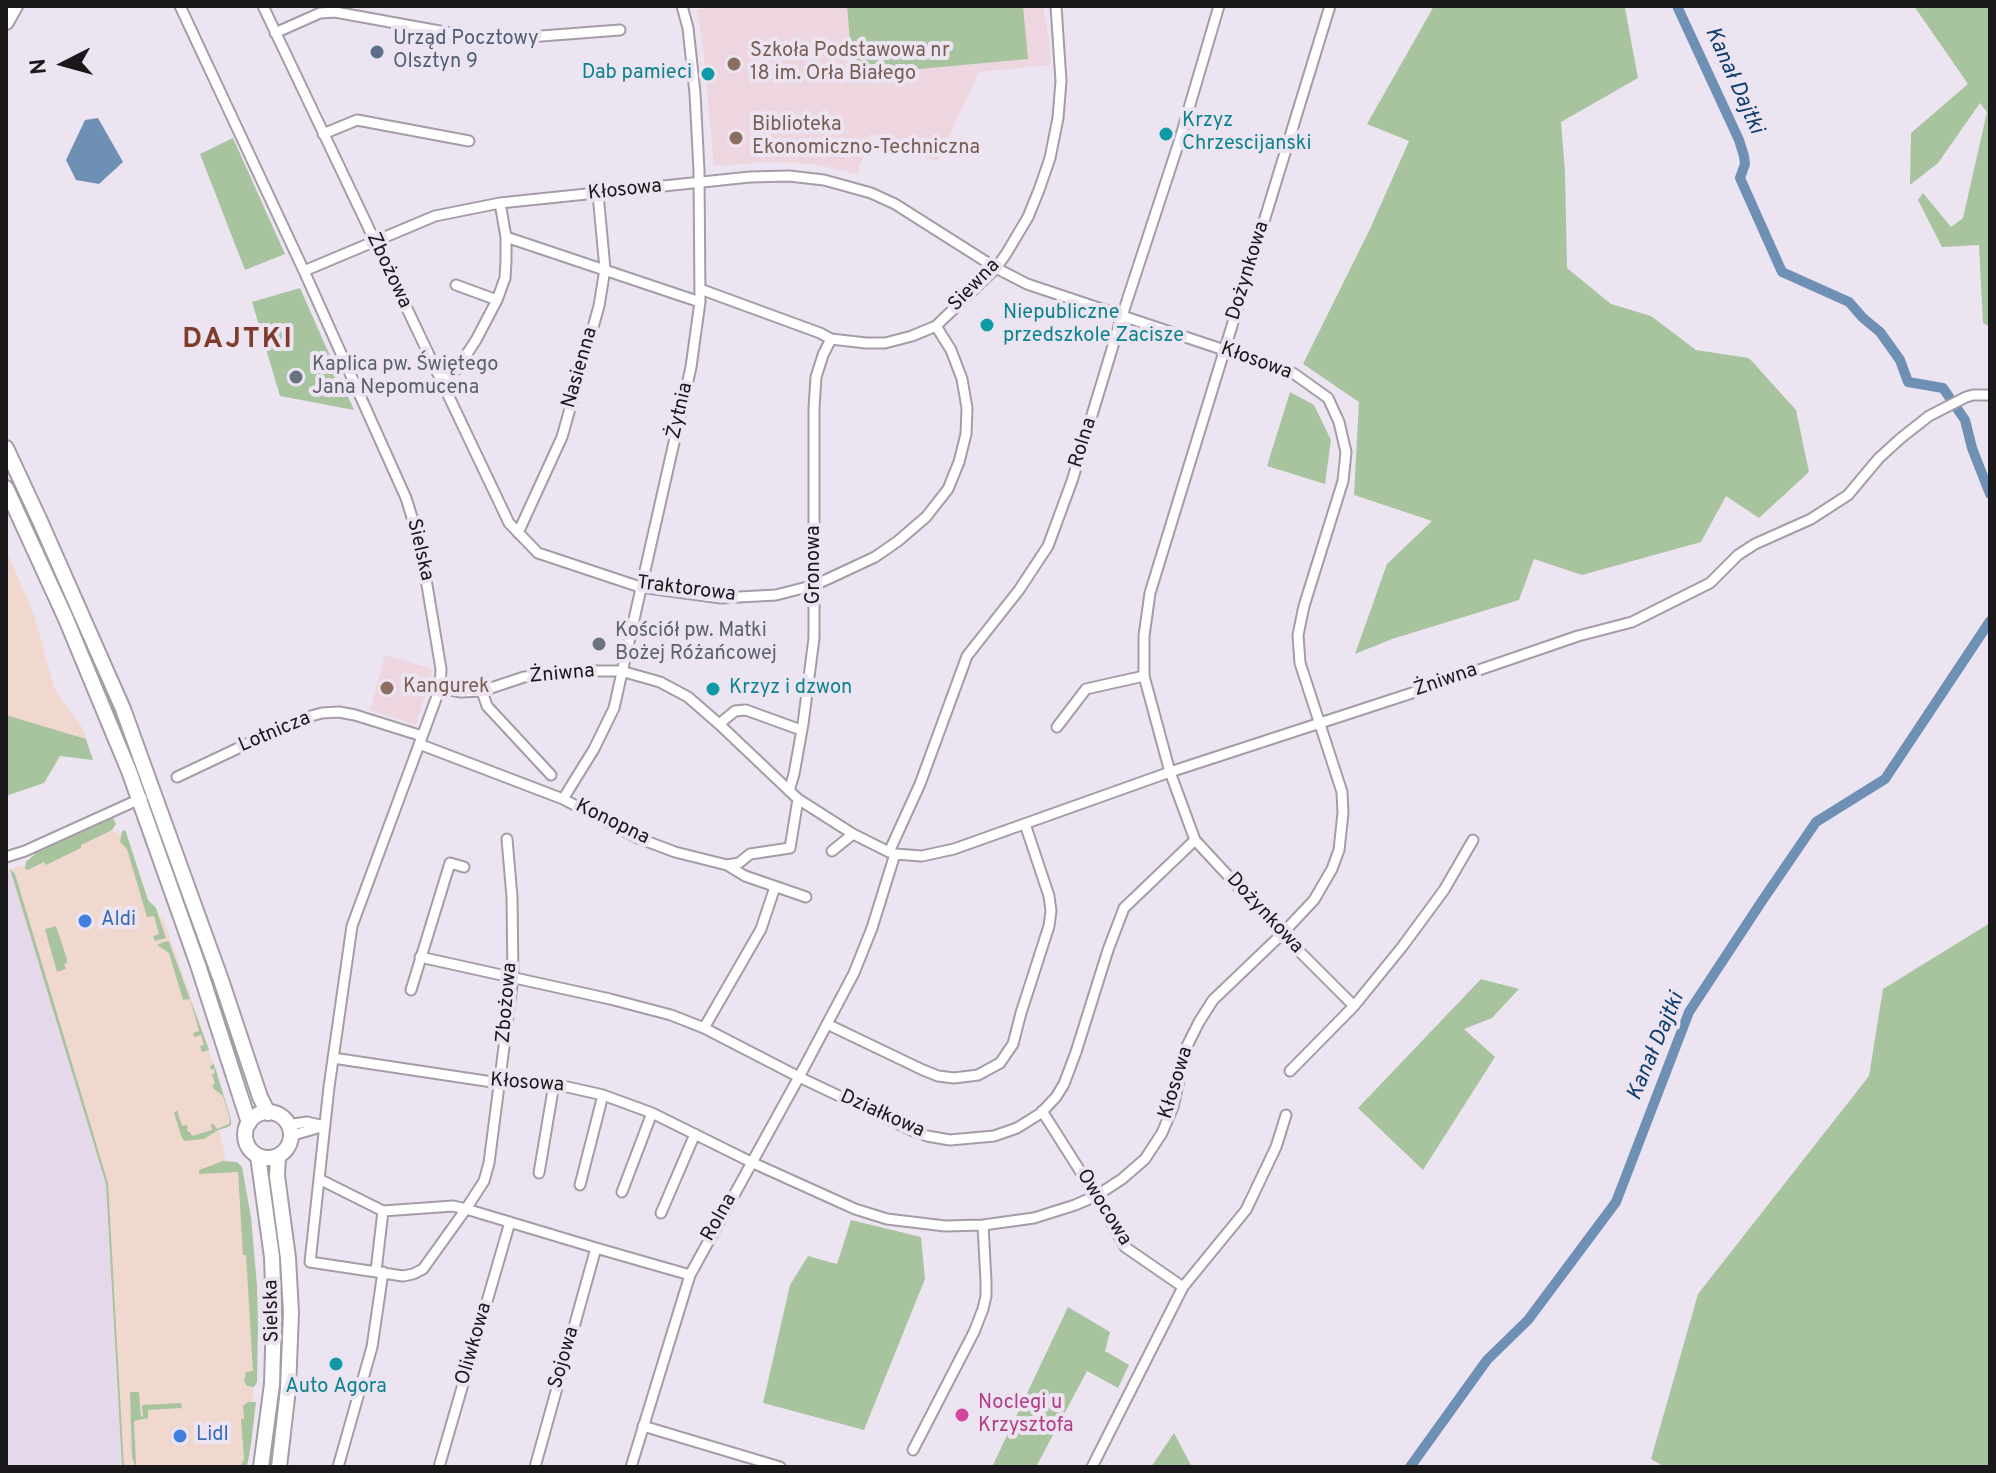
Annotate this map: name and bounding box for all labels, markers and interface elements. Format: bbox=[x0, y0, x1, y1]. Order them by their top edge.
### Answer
water label: Kanał Dajtki bbox=[1698, 23, 1768, 139]
north arrow bbox=[24, 24, 104, 104]
place label: Urząd Pocztowy Olsztyn 9 bbox=[393, 28, 538, 75]
place label: Szkoła Podstawowa nr 18 im. Orła Białego bbox=[750, 40, 950, 87]
marker: Urząd Pocztowy Olsztyn 9 bbox=[368, 43, 386, 61]
marker: Szkoła Podstawowa nr 18 im. Orła Białego bbox=[725, 55, 743, 73]
text: N bbox=[25, 57, 54, 76]
place label: Dab pamieci bbox=[582, 62, 692, 86]
marker: Dab pamieci bbox=[699, 65, 717, 83]
place label: Krzyz Chrzescijanski bbox=[1182, 110, 1312, 157]
place label: Biblioteka Ekonomiczno-Techniczna bbox=[752, 114, 980, 161]
marker: Krzyz Chrzescijanski bbox=[1157, 125, 1175, 143]
marker: Biblioteka Ekonomiczno-Techniczna bbox=[727, 129, 745, 147]
street label: Kłosowa bbox=[587, 175, 663, 207]
street label: Dożynkowa bbox=[1223, 219, 1275, 323]
street label: Zbożowa bbox=[360, 229, 416, 313]
street label: Siewna bbox=[944, 255, 1006, 317]
place label: Niepubliczne przedszkole Zacisze bbox=[1003, 302, 1184, 349]
marker: Niepubliczne przedszkole Zacisze bbox=[978, 316, 996, 334]
district label: DAJTKI bbox=[182, 324, 294, 358]
street label: Nasienna bbox=[558, 325, 604, 411]
street label: Kłosowa bbox=[1217, 338, 1295, 386]
place label: Kaplica pw. Świętego Jana Nepomucena bbox=[312, 354, 498, 401]
marker: Kaplica pw. Świętego Jana Nepomucena bbox=[287, 368, 305, 386]
street label: Żytnia bbox=[663, 380, 699, 442]
street label: Rolna bbox=[1065, 415, 1103, 471]
street label: Sielska bbox=[400, 517, 438, 583]
street label: Gronowa bbox=[803, 525, 827, 605]
street label: Traktorowa bbox=[635, 572, 737, 608]
place label: Kościół pw. Matki Bożej Różańcowej bbox=[615, 620, 777, 667]
marker: Kościół pw. Matki Bożej Różańcowej bbox=[590, 635, 608, 653]
street label: Żniwna bbox=[1411, 659, 1481, 703]
street label: Żniwna bbox=[528, 660, 596, 690]
place label: Kangurek bbox=[403, 676, 490, 700]
place label: Krzyz i dzwon bbox=[729, 677, 852, 701]
marker: Kangurek bbox=[378, 679, 396, 697]
marker: Krzyz i dzwon bbox=[704, 680, 722, 698]
street label: Lotnicza bbox=[235, 707, 315, 759]
street label: Konopna bbox=[571, 795, 653, 851]
street label: Dożynkowa bbox=[1220, 868, 1308, 960]
place label: Aldi bbox=[101, 909, 136, 933]
marker: Aldi bbox=[76, 912, 94, 930]
street label: Zbożowa bbox=[493, 962, 523, 1044]
water label: Kanał Dajtki bbox=[1622, 989, 1692, 1105]
street label: Kłosowa bbox=[1155, 1044, 1199, 1122]
street label: Kłosowa bbox=[489, 1069, 565, 1099]
street label: Działkowa bbox=[836, 1086, 928, 1144]
street label: Owocowa bbox=[1070, 1165, 1136, 1251]
street label: Rolna bbox=[697, 1190, 743, 1246]
street label: Sielska bbox=[260, 1279, 286, 1343]
street label: Oliwkowa bbox=[452, 1300, 498, 1388]
street label: Sojowa bbox=[545, 1324, 585, 1392]
marker: Auto Agora bbox=[327, 1355, 345, 1373]
place label: Auto Agora bbox=[285, 1376, 387, 1400]
place label: Noclegi u Krzysztofa bbox=[978, 1392, 1074, 1439]
marker: Noclegi u Krzysztofa bbox=[953, 1406, 971, 1424]
place label: Lidl bbox=[196, 1424, 229, 1448]
marker: Lidl bbox=[171, 1427, 189, 1445]

